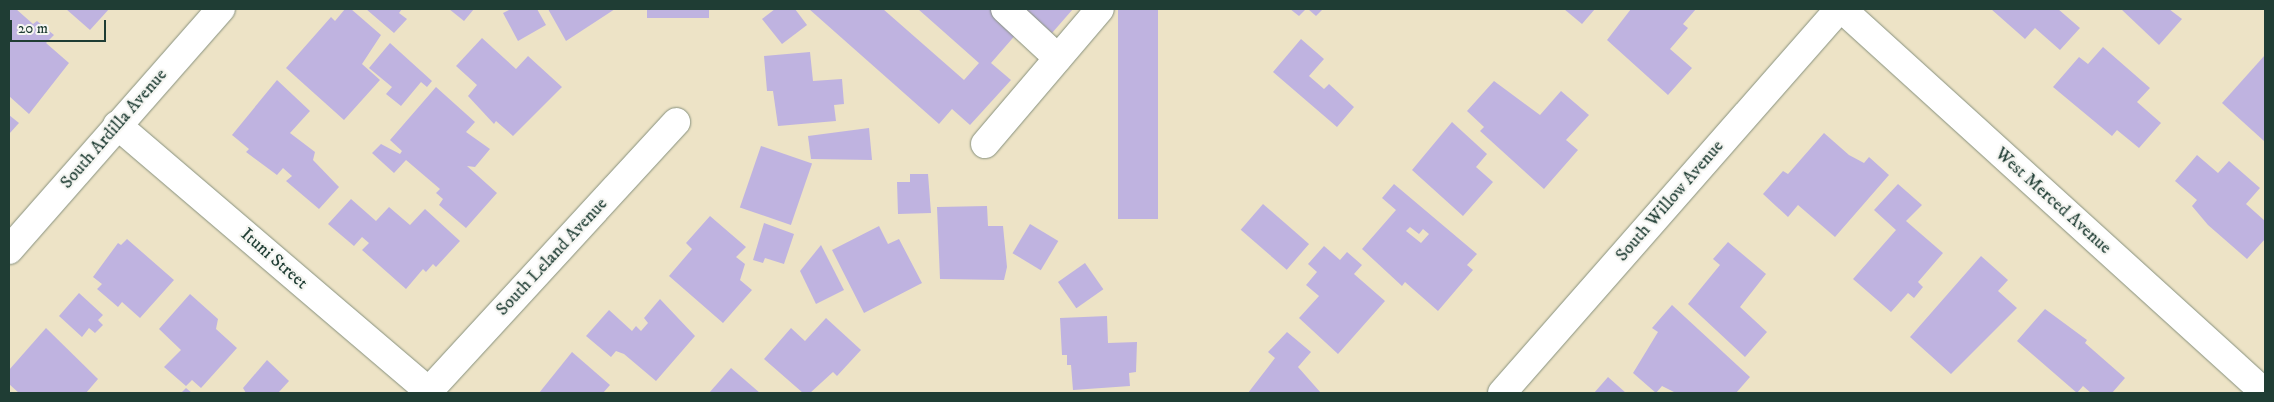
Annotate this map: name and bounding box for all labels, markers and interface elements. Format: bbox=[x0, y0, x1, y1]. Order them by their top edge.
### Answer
scale bar bbox=[12, 10, 109, 42]
text: 20 m bbox=[18, 19, 48, 38]
street label: South Ardilla Avenue bbox=[56, 65, 172, 193]
street label: South Willow Avenue bbox=[1611, 136, 1729, 266]
street label: West Merced Avenue bbox=[1990, 143, 2116, 259]
street label: South Leland Avenue bbox=[492, 193, 612, 321]
street label: Ituni Street bbox=[236, 224, 312, 294]

